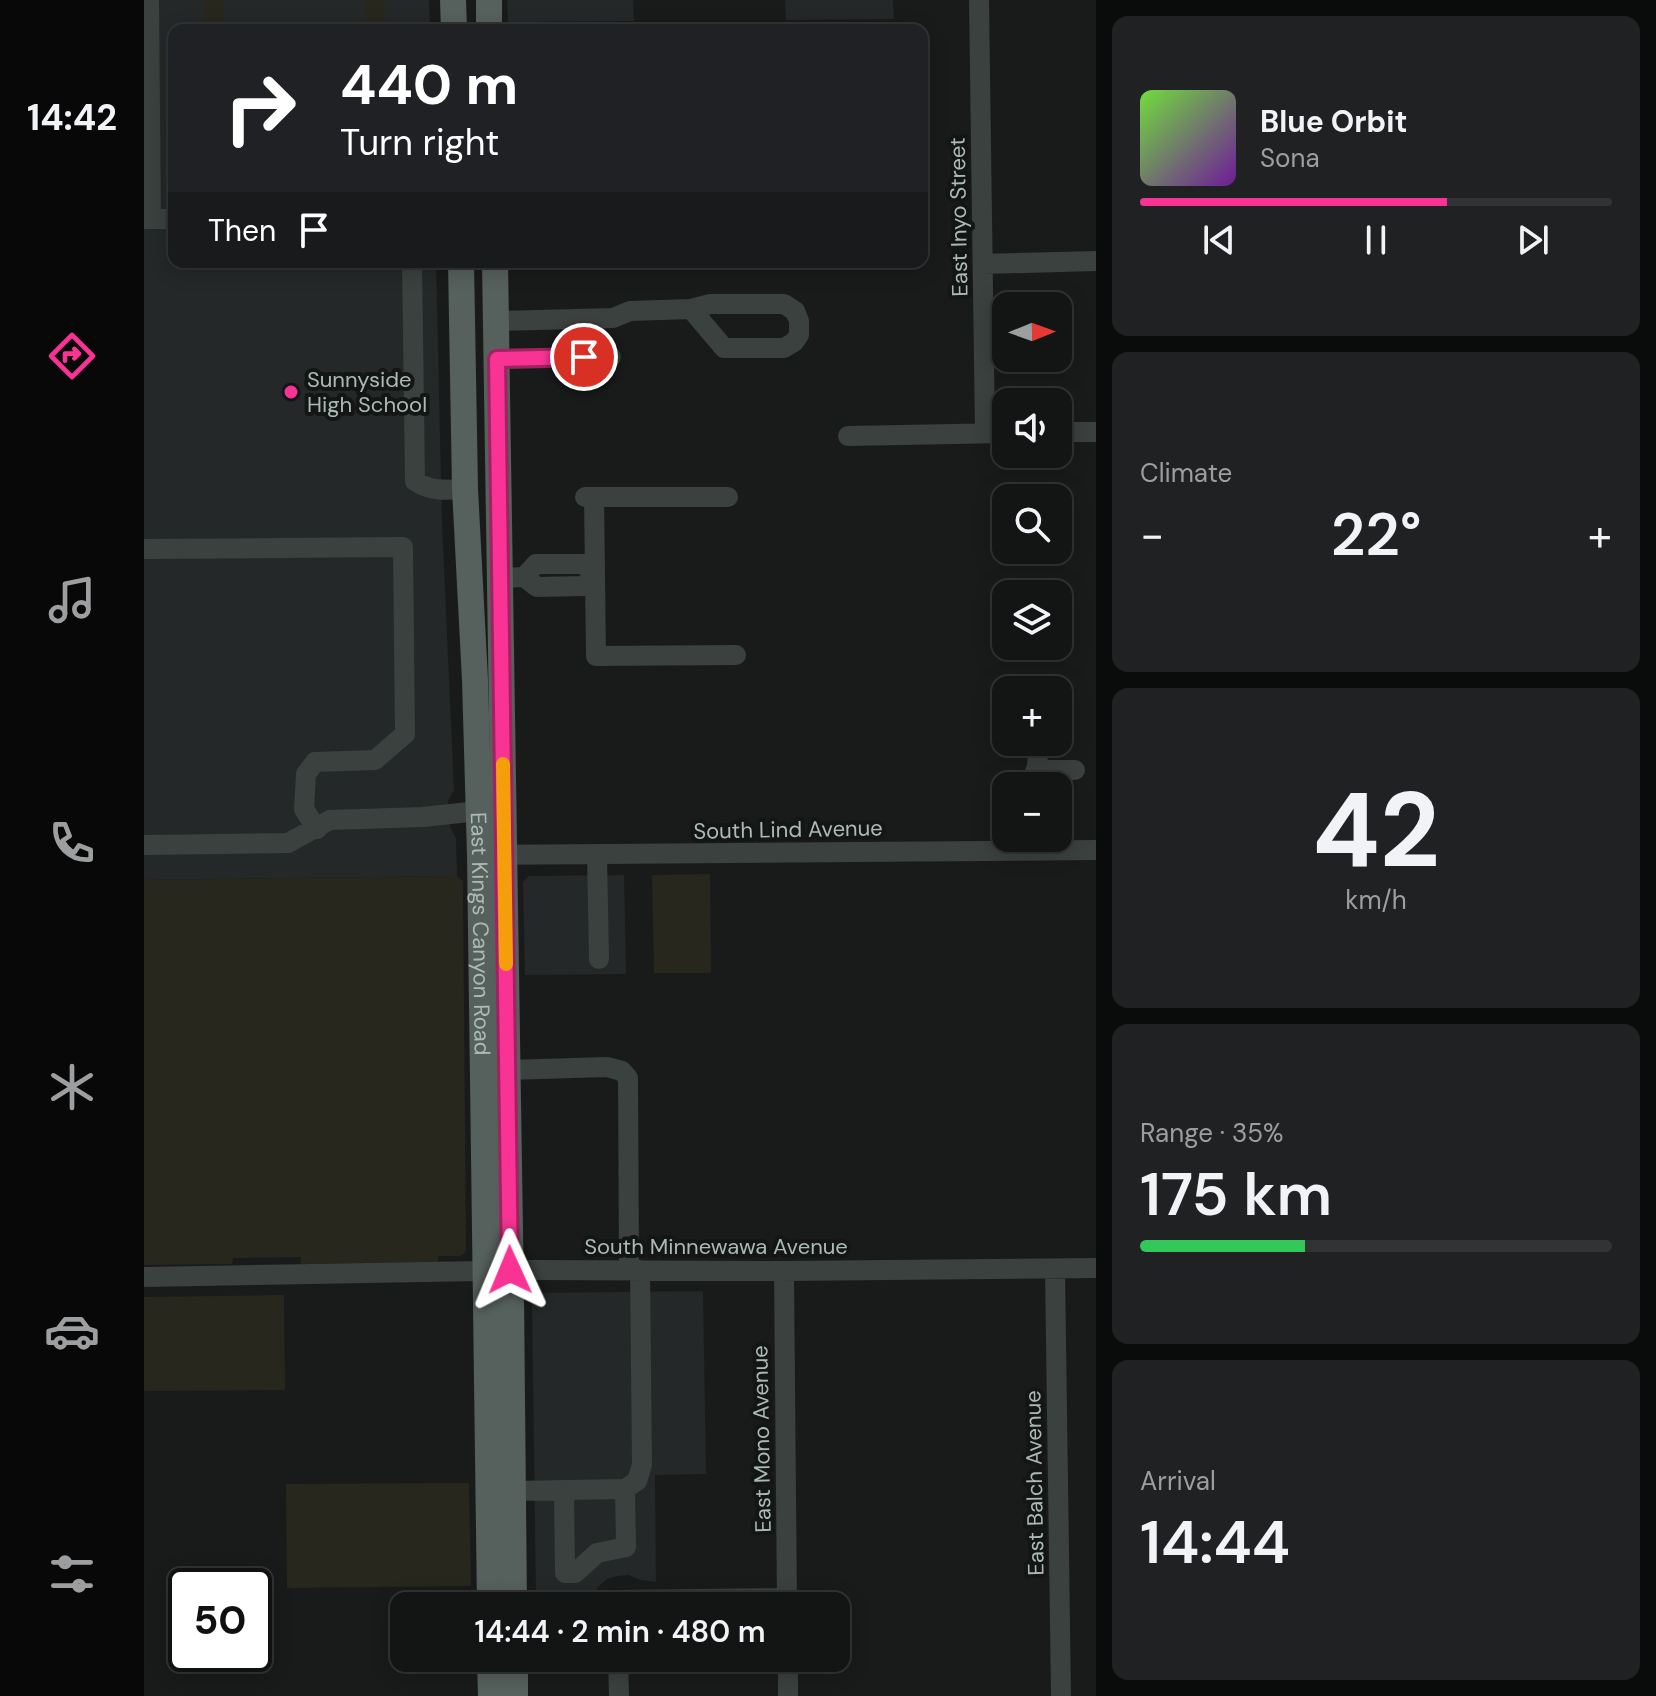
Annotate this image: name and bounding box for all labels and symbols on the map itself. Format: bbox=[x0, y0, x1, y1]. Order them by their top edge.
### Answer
street label: East Inyo Street bbox=[943, 137, 974, 297]
north arrow bbox=[992, 292, 1072, 372]
pin bbox=[550, 323, 618, 391]
place label: Sunnyside High School bbox=[307, 365, 427, 419]
marker: Sunnyside High School bbox=[282, 383, 300, 401]
street label: East Kings Canyon Road bbox=[464, 812, 497, 1056]
street label: South Lind Avenue bbox=[693, 813, 883, 846]
position arrow bbox=[468, 1228, 552, 1312]
street label: South Minnewawa Avenue bbox=[584, 1232, 848, 1261]
street label: East Mono Avenue bbox=[745, 1345, 778, 1533]
street label: East Balch Avenue bbox=[1018, 1390, 1051, 1576]
speed limit sign: 50 bbox=[168, 1568, 272, 1672]

